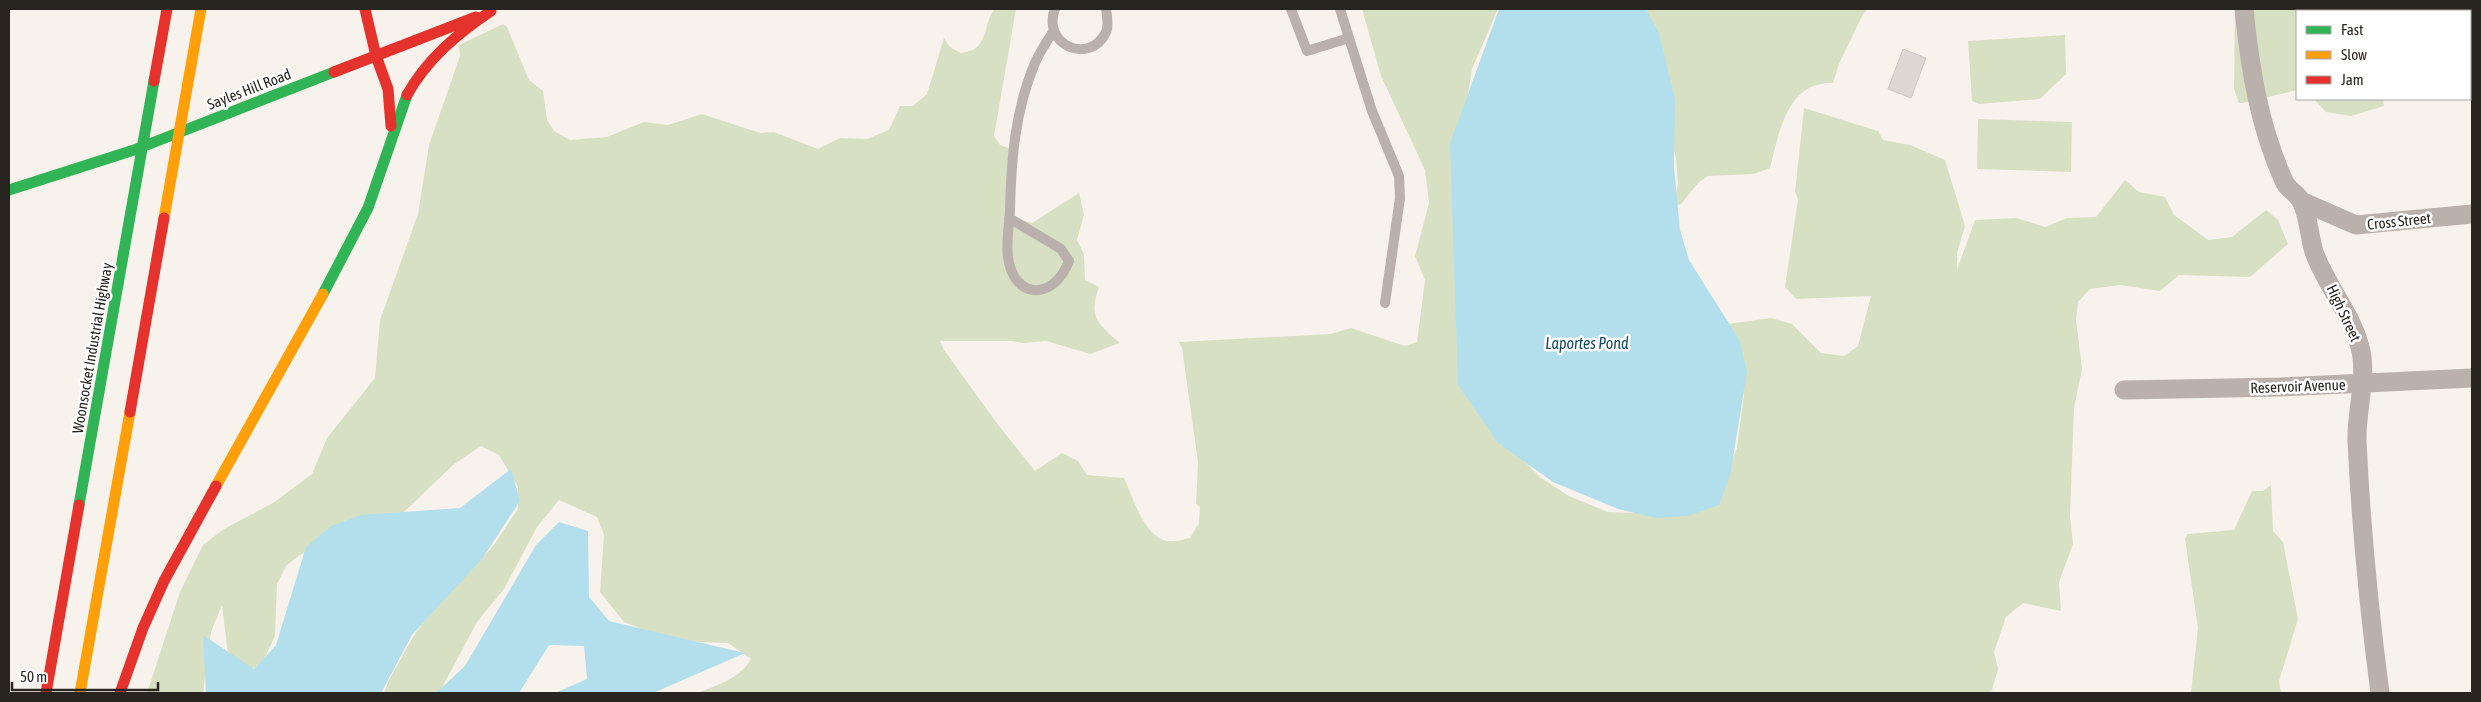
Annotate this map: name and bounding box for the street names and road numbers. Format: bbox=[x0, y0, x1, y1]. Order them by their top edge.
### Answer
street label: Sayles Hill Road bbox=[205, 65, 293, 113]
street label: Cross Street bbox=[2366, 209, 2432, 233]
street label: Woonsocket Industrial Highway bbox=[69, 261, 115, 435]
street label: High Street bbox=[2323, 282, 2365, 344]
street label: Reservoir Avenue bbox=[2250, 376, 2346, 396]

